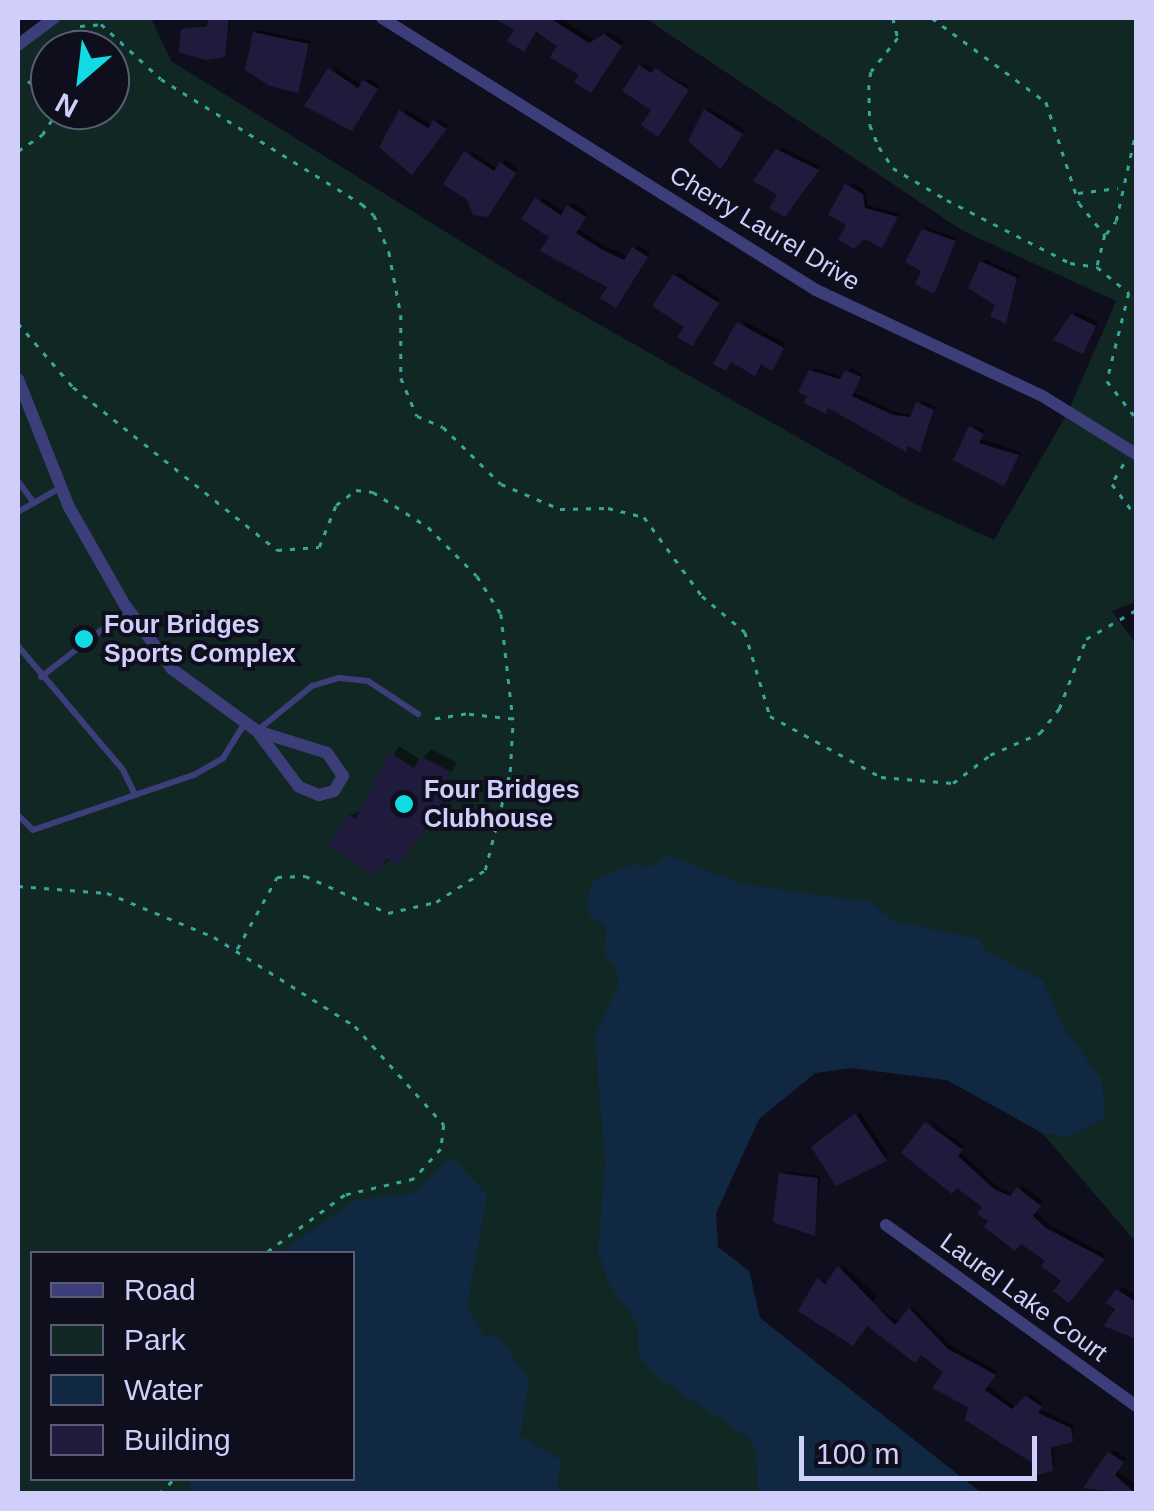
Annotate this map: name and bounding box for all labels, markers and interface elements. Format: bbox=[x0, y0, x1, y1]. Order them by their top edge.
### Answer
north arrow bbox=[30, 30, 130, 130]
text: N bbox=[50, 87, 83, 124]
street label: Cherry Laurel Drive bbox=[664, 159, 866, 297]
place label: Four Bridges Sports Complex bbox=[104, 610, 296, 669]
marker: Four Bridges Sports Complex bbox=[73, 628, 95, 650]
place label: Four Bridges Clubhouse bbox=[424, 775, 580, 834]
marker: Four Bridges Clubhouse bbox=[393, 793, 415, 815]
street label: Laurel Lake Court bbox=[935, 1226, 1113, 1368]
legend bbox=[30, 1251, 355, 1481]
text: Road bbox=[124, 1273, 196, 1306]
text: Park bbox=[124, 1323, 186, 1356]
text: Water bbox=[124, 1373, 203, 1406]
scale bar bbox=[804, 1416, 1042, 1478]
text: Building bbox=[124, 1423, 231, 1456]
text: 100 m bbox=[816, 1437, 899, 1470]

